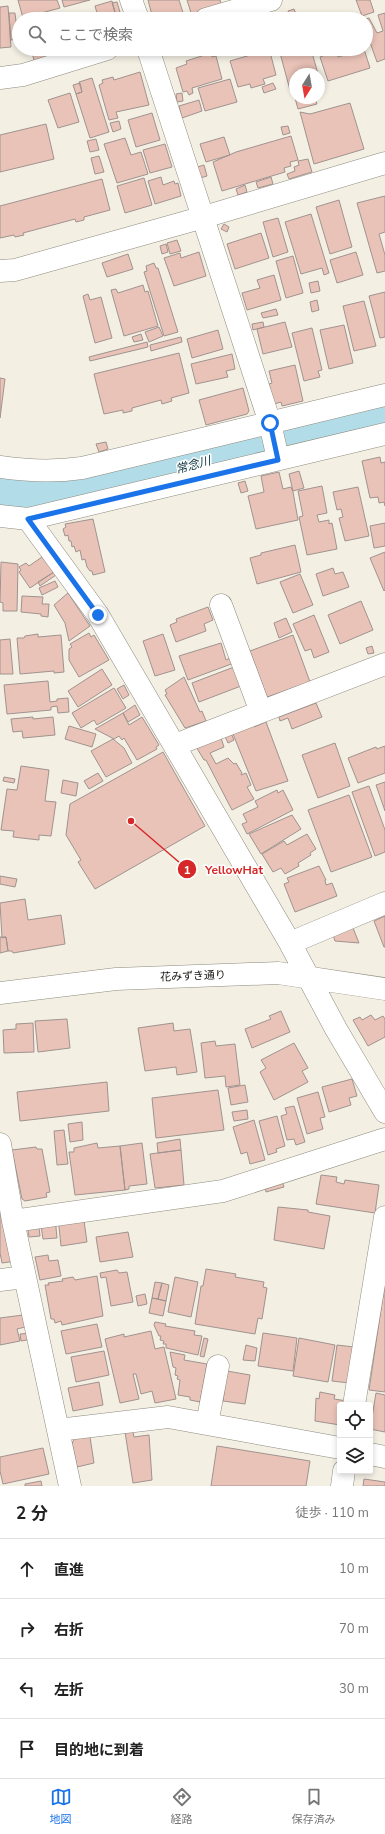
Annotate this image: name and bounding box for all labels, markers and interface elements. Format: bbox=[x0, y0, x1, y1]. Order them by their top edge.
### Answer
search box bbox=[12, 12, 373, 56]
icon: search bbox=[26, 23, 48, 45]
text: ここで検索 bbox=[58, 25, 133, 45]
north arrow bbox=[289, 68, 325, 104]
route start bbox=[261, 414, 279, 432]
water label: 常念川 bbox=[174, 452, 214, 477]
route end bbox=[89, 606, 107, 624]
callout: YellowHat bbox=[177, 857, 271, 881]
text: 1 bbox=[183, 862, 191, 878]
text: YellowHat bbox=[204, 862, 263, 878]
street label: 花みずき通り bbox=[160, 967, 226, 985]
map controls bbox=[337, 1402, 373, 1474]
button: locate bbox=[337, 1402, 373, 1438]
button: layers bbox=[337, 1438, 373, 1474]
text: 2 分 bbox=[16, 1502, 48, 1525]
text: 徒歩 · 110 m bbox=[295, 1504, 369, 1522]
icon: ahead bbox=[16, 1558, 38, 1580]
text: 直進 bbox=[54, 1560, 84, 1580]
text: 10 m bbox=[339, 1560, 369, 1578]
icon: right bbox=[16, 1618, 38, 1640]
text: 右折 bbox=[54, 1620, 84, 1640]
text: 70 m bbox=[339, 1620, 369, 1638]
icon: left bbox=[16, 1678, 38, 1700]
text: 左折 bbox=[54, 1680, 84, 1700]
text: 30 m bbox=[339, 1680, 369, 1698]
icon: arrive bbox=[16, 1738, 38, 1760]
text: 目的地に到着 bbox=[54, 1740, 144, 1760]
tab: 地図 bbox=[50, 1786, 72, 1827]
tab: 経路 bbox=[171, 1786, 193, 1827]
tab: 保存済み bbox=[292, 1786, 336, 1827]

